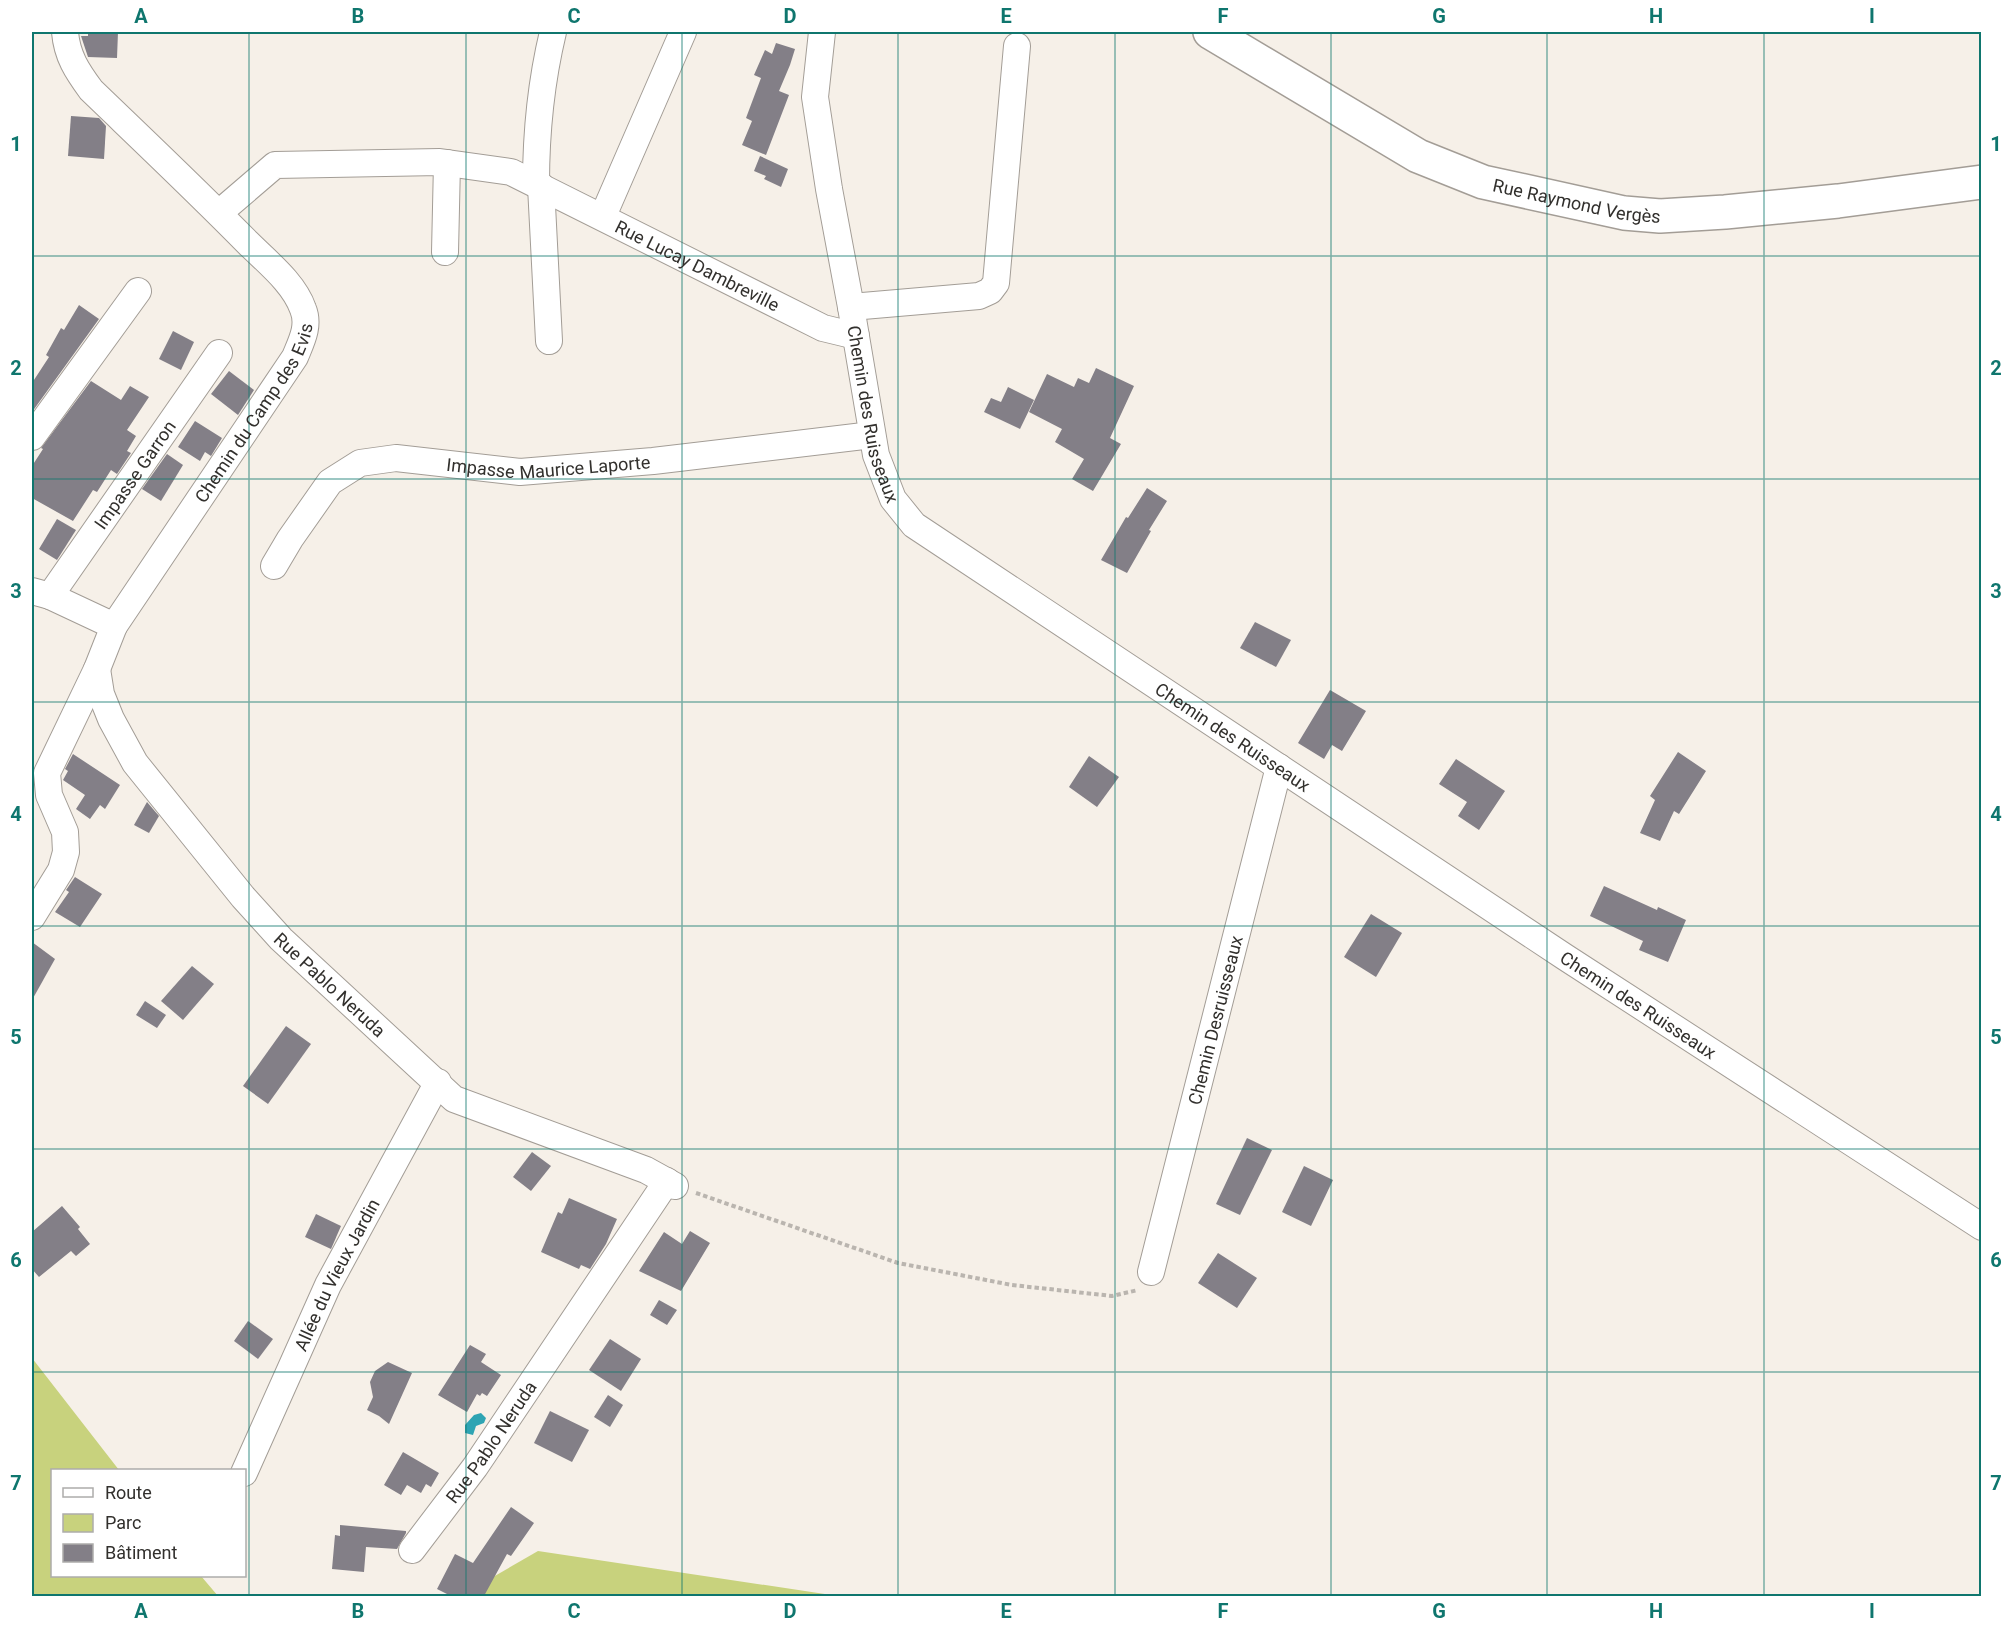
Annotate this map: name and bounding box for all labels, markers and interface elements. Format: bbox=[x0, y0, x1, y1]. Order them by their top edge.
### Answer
text: A bbox=[134, 4, 148, 28]
text: B bbox=[352, 4, 364, 28]
text: C bbox=[567, 4, 581, 28]
text: D bbox=[784, 4, 797, 28]
text: E bbox=[1000, 4, 1012, 28]
text: F bbox=[1218, 4, 1229, 28]
text: G bbox=[1432, 4, 1446, 28]
text: H bbox=[1649, 4, 1663, 28]
text: I bbox=[1869, 4, 1875, 28]
text: 1 bbox=[10, 132, 22, 156]
text: 1 bbox=[1990, 132, 2002, 156]
street label: Rue Raymond Vergès bbox=[1491, 174, 1661, 227]
street label: Rue Lucay Dambreville bbox=[612, 215, 783, 315]
street label: Chemin du Camp des Evis bbox=[190, 322, 316, 506]
street label: Chemin des Ruisseaux bbox=[844, 324, 904, 506]
text: 2 bbox=[10, 356, 22, 380]
text: 2 bbox=[1990, 356, 2002, 380]
street label: Impasse Garron bbox=[89, 416, 180, 533]
street label: Impasse Maurice Laporte bbox=[445, 451, 651, 483]
text: 3 bbox=[10, 579, 22, 603]
text: 3 bbox=[1990, 579, 2002, 603]
street label: Chemin des Ruisseaux bbox=[1152, 678, 1314, 796]
text: 4 bbox=[10, 802, 22, 826]
text: 4 bbox=[1990, 802, 2002, 826]
street label: Rue Pablo Neruda bbox=[270, 928, 390, 1041]
street label: Chemin Desruisseaux bbox=[1183, 933, 1246, 1107]
street label: Chemin des Ruisseaux bbox=[1557, 946, 1720, 1063]
text: 5 bbox=[10, 1025, 22, 1049]
text: 5 bbox=[1990, 1025, 2002, 1049]
street label: Allée du Vieux Jardin bbox=[290, 1195, 383, 1354]
text: 6 bbox=[10, 1248, 22, 1272]
text: 6 bbox=[1990, 1248, 2002, 1272]
street label: Rue Pablo Neruda bbox=[441, 1377, 540, 1507]
legend bbox=[51, 1469, 246, 1577]
text: 7 bbox=[10, 1471, 22, 1495]
text: 7 bbox=[1990, 1471, 2002, 1495]
text: Route bbox=[105, 1482, 152, 1503]
text: Parc bbox=[105, 1512, 141, 1533]
text: Bâtiment bbox=[105, 1542, 178, 1563]
text: A bbox=[134, 1599, 148, 1623]
text: B bbox=[352, 1599, 364, 1623]
text: C bbox=[567, 1599, 581, 1623]
text: D bbox=[784, 1599, 797, 1623]
text: E bbox=[1000, 1599, 1012, 1623]
text: F bbox=[1218, 1599, 1229, 1623]
text: G bbox=[1432, 1599, 1446, 1623]
text: H bbox=[1649, 1599, 1663, 1623]
text: I bbox=[1869, 1599, 1875, 1623]

